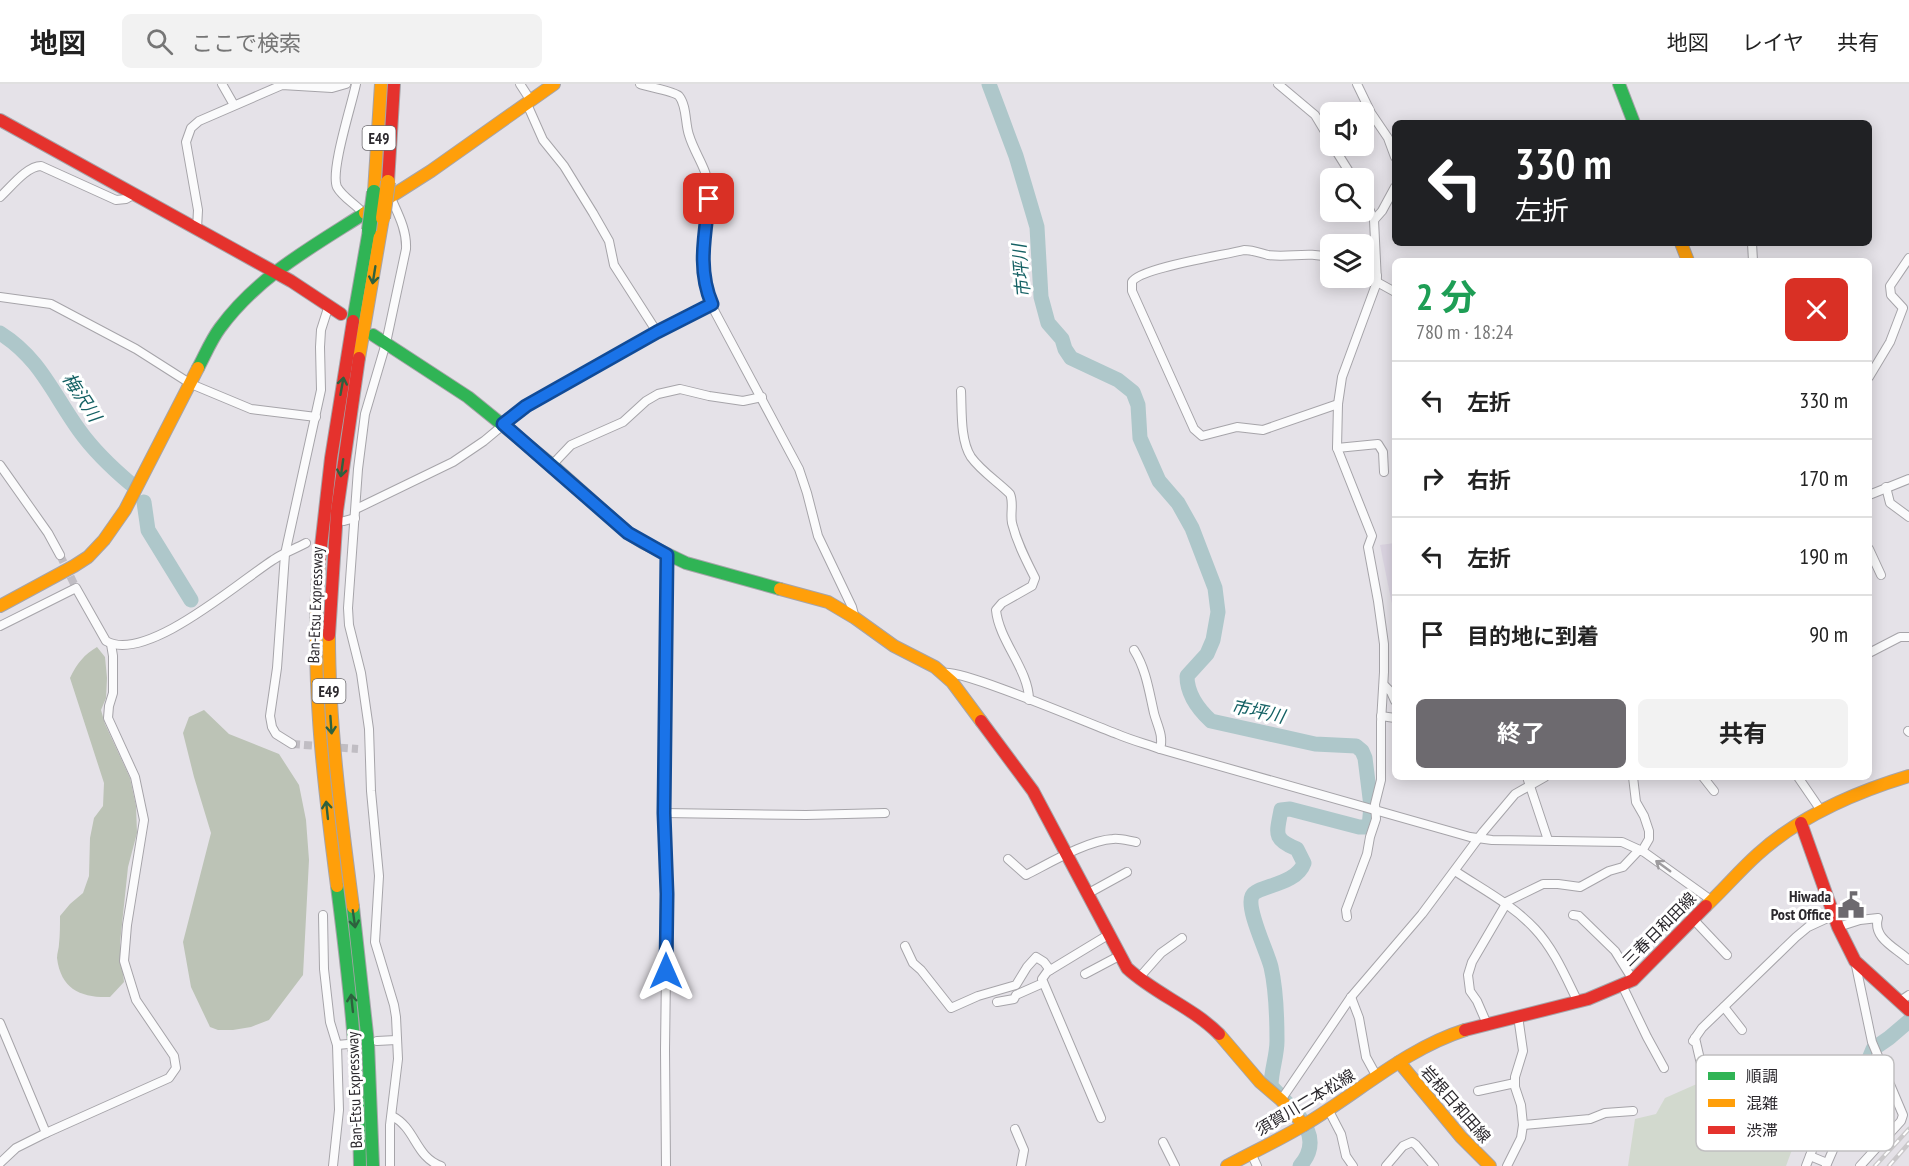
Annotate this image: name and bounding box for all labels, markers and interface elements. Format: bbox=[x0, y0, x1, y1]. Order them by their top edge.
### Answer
search box bbox=[122, 14, 542, 68]
text: 地図 bbox=[30, 24, 86, 61]
icon: search bbox=[143, 25, 176, 58]
text: ここで検索 bbox=[191, 29, 301, 57]
text: 地図 bbox=[1667, 29, 1709, 56]
text: レイヤ bbox=[1742, 29, 1804, 56]
text: 共有 bbox=[1837, 29, 1879, 56]
map controls bbox=[1320, 102, 1374, 288]
button: sound bbox=[1320, 102, 1374, 156]
road number: E49 bbox=[362, 126, 395, 150]
text: 330 m bbox=[1515, 136, 1612, 191]
icon: left bbox=[1416, 144, 1494, 222]
button: search bbox=[1320, 168, 1374, 222]
pin bbox=[683, 173, 734, 224]
icon: arrive bbox=[692, 182, 725, 215]
text: 左折 bbox=[1515, 193, 1569, 227]
button: layers bbox=[1320, 234, 1374, 288]
water label: 市坪川 bbox=[1007, 241, 1035, 299]
one-way arrow bbox=[368, 265, 379, 285]
text: 2 分 bbox=[1416, 273, 1477, 320]
button: close bbox=[1785, 278, 1848, 341]
text: 780 m · 18:24 bbox=[1416, 319, 1513, 345]
water label: 梅沢川 bbox=[58, 368, 107, 428]
one-way arrow bbox=[337, 376, 348, 396]
icon: left bbox=[1416, 384, 1449, 417]
text: 330 m bbox=[1799, 386, 1848, 414]
text: 左折 bbox=[1467, 388, 1511, 416]
one-way arrow bbox=[336, 457, 347, 477]
icon: right bbox=[1416, 462, 1449, 495]
text: 170 m bbox=[1799, 464, 1848, 492]
text: 右折 bbox=[1467, 466, 1511, 494]
icon: left bbox=[1416, 540, 1449, 573]
text: 190 m bbox=[1799, 542, 1848, 570]
text: 左折 bbox=[1467, 544, 1511, 572]
street label: Ban-Etsu Expressway bbox=[303, 546, 327, 664]
icon: arrive bbox=[1416, 618, 1449, 651]
text: 90 m bbox=[1809, 620, 1848, 648]
text: 目的地に到着 bbox=[1467, 622, 1599, 650]
road number: E49 bbox=[312, 679, 346, 703]
water label: 市坪川 bbox=[1229, 694, 1289, 728]
button: 終了 bbox=[1416, 699, 1626, 768]
button: 共有 bbox=[1638, 699, 1848, 768]
one-way arrow bbox=[326, 714, 337, 734]
one-way arrow bbox=[321, 800, 332, 820]
one-way arrow bbox=[1656, 860, 1672, 872]
place label: Hiwada Post Office bbox=[1771, 886, 1831, 924]
street label: 三春日和田線 bbox=[1618, 888, 1700, 970]
public building icon: Hiwada Post Office bbox=[1836, 890, 1866, 920]
one-way arrow bbox=[349, 908, 360, 928]
position arrow bbox=[634, 939, 698, 1003]
one-way arrow bbox=[346, 993, 357, 1013]
street label: Ban-Etsu Expressway bbox=[342, 1031, 366, 1149]
legend bbox=[1696, 1055, 1894, 1151]
street label: 岩根日和田線 bbox=[1417, 1061, 1495, 1147]
street label: 須賀川二本松線 bbox=[1252, 1065, 1358, 1139]
text: 順調 bbox=[1746, 1066, 1778, 1086]
text: 混雑 bbox=[1746, 1093, 1778, 1113]
text: 渋滞 bbox=[1746, 1120, 1778, 1140]

